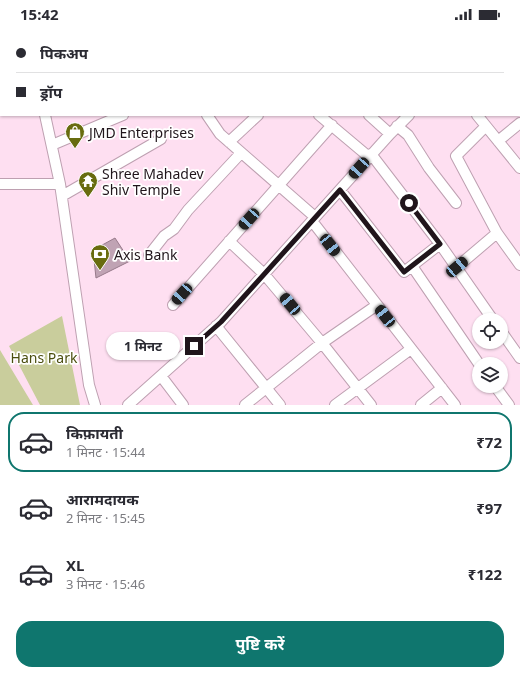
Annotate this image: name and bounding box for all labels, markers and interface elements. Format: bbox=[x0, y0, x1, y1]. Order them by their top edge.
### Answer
text: 15:42 bbox=[20, 4, 59, 24]
text: पिकअप bbox=[40, 43, 88, 63]
text: ड्रॉप bbox=[40, 82, 62, 102]
shop icon: JMD Enterprises bbox=[64, 121, 86, 149]
place label: JMD Enterprises bbox=[87, 123, 194, 142]
car bbox=[347, 155, 371, 181]
place label: Shree Mahadev Shiv Temple bbox=[102, 164, 205, 199]
temple icon: Shree Mahadev Shiv Temple bbox=[77, 170, 99, 198]
route start bbox=[400, 194, 418, 212]
car bbox=[237, 206, 261, 232]
car bbox=[318, 232, 342, 258]
bank icon: Axis Bank bbox=[89, 243, 111, 271]
place label: Axis Bank bbox=[114, 245, 178, 264]
car bbox=[444, 255, 470, 279]
car bbox=[170, 281, 194, 307]
car bbox=[278, 291, 302, 317]
car bbox=[373, 303, 397, 329]
map controls bbox=[472, 313, 508, 393]
button: locate bbox=[472, 313, 508, 349]
callout: 1 मिनट bbox=[106, 332, 180, 360]
text: 1 मिनट bbox=[124, 337, 162, 355]
route end bbox=[185, 337, 203, 355]
park label: Hans Park bbox=[11, 348, 78, 367]
button: layers bbox=[472, 357, 508, 393]
text: किफ़ायती bbox=[66, 423, 123, 443]
icon: car bbox=[18, 424, 54, 460]
text: ₹72 bbox=[476, 432, 502, 452]
text: 1 मिनट · 15:44 bbox=[66, 443, 145, 461]
text: आरामदायक bbox=[66, 489, 139, 509]
icon: car bbox=[18, 490, 54, 526]
text: ₹97 bbox=[476, 498, 502, 518]
text: 2 मिनट · 15:45 bbox=[66, 509, 145, 527]
text: XL bbox=[66, 555, 84, 575]
icon: car bbox=[18, 556, 54, 592]
text: ₹122 bbox=[468, 564, 502, 584]
text: 3 मिनट · 15:46 bbox=[66, 575, 145, 593]
button: पुष्टि करें bbox=[16, 621, 504, 667]

